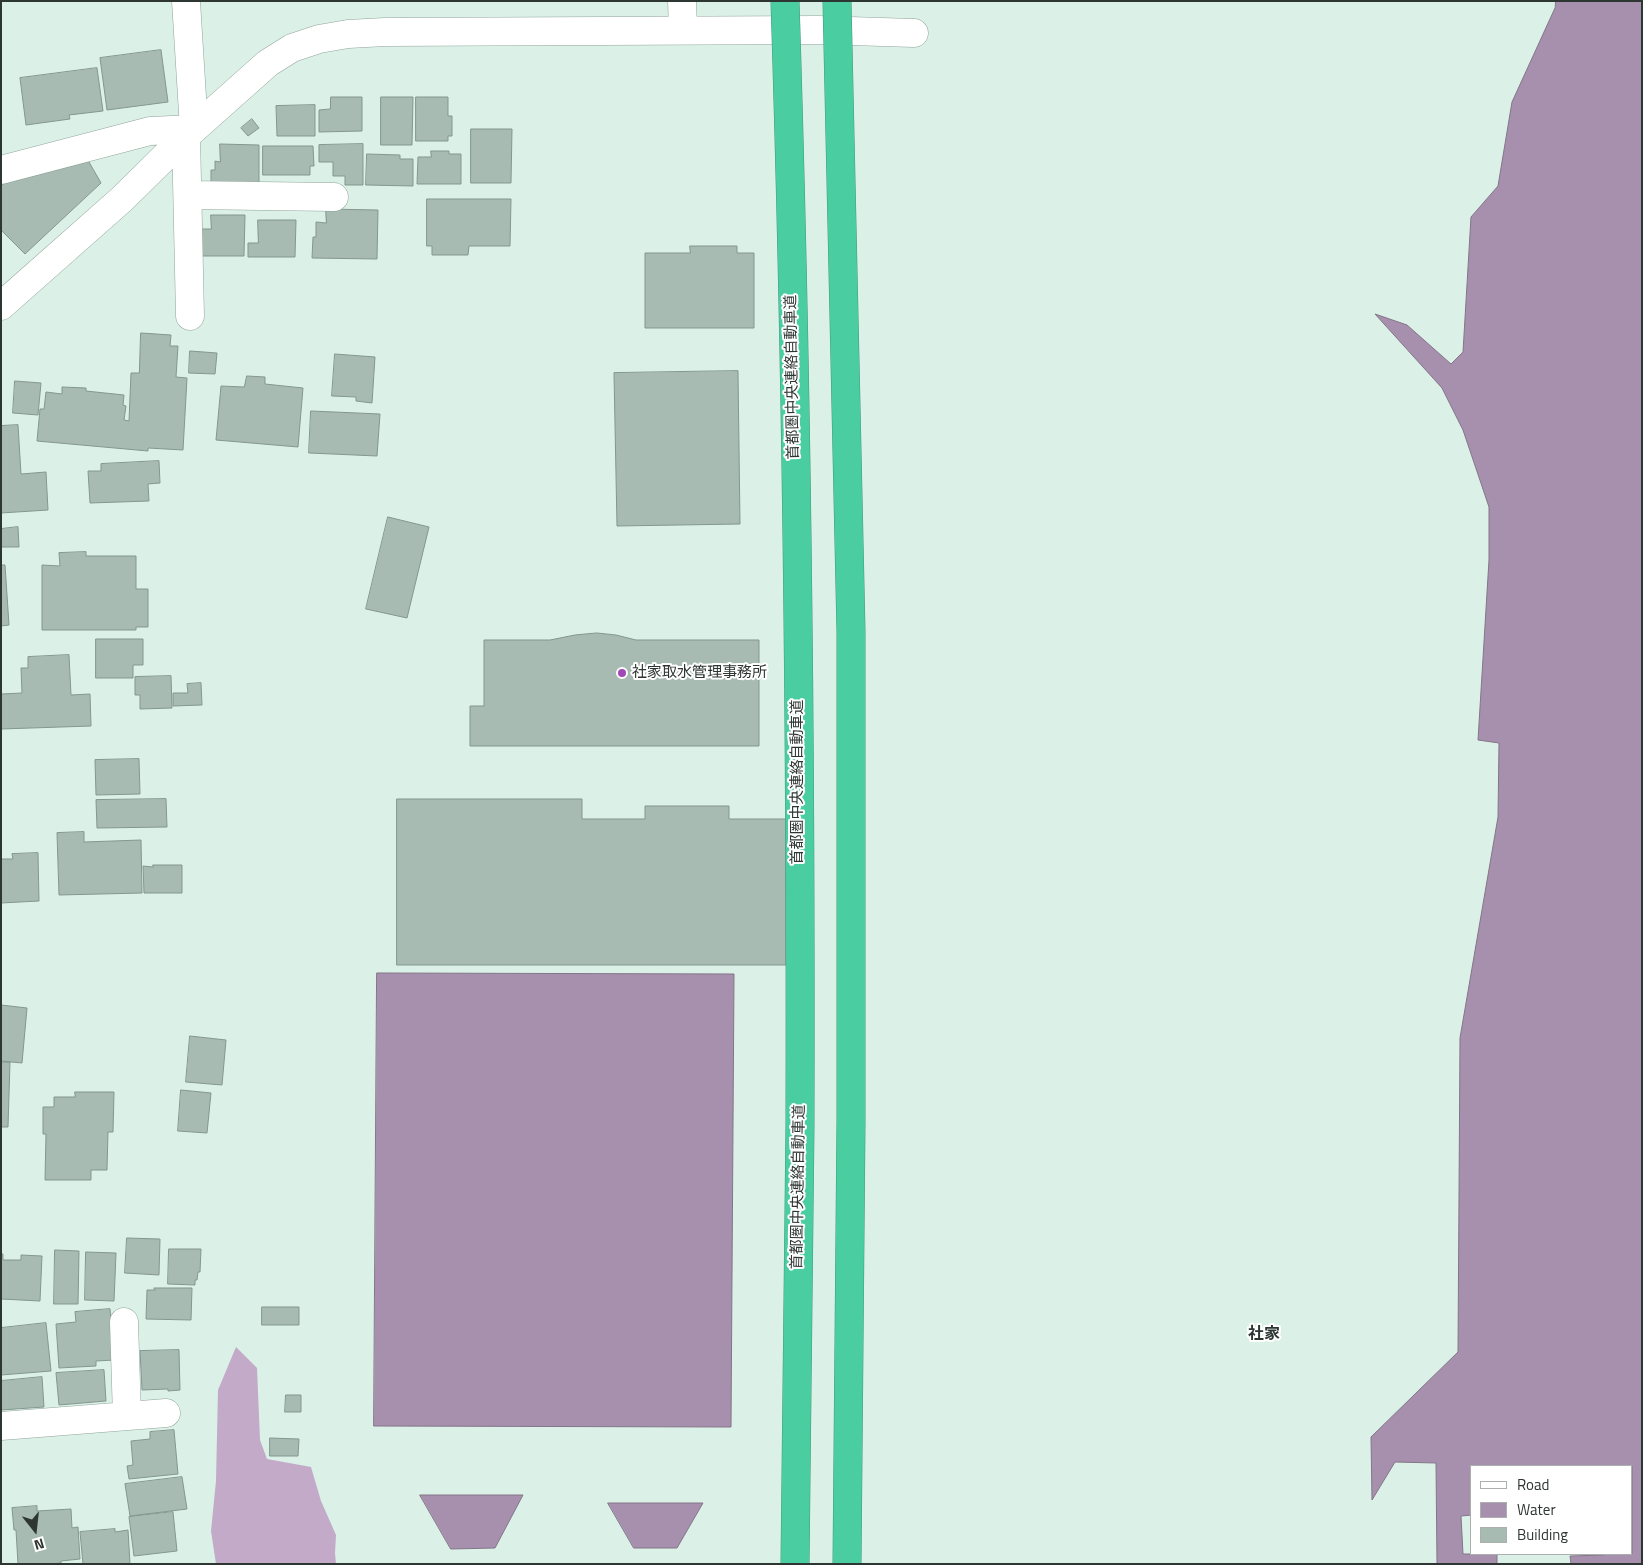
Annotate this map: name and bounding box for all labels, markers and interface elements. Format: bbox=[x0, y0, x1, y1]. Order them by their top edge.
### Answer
street label: 首都圏中央連絡自動車道 bbox=[783, 294, 803, 460]
place label: 社家取水管理事務所 bbox=[632, 664, 767, 682]
marker: 社家取水管理事務所 bbox=[616, 667, 628, 679]
street label: 首都圏中央連絡自動車道 bbox=[789, 700, 807, 864]
street label: 首都圏中央連絡自動車道 bbox=[789, 1104, 809, 1270]
district label: 社家 bbox=[1248, 1325, 1280, 1345]
legend bbox=[1470, 1465, 1633, 1555]
text: Road bbox=[1517, 1473, 1549, 1496]
text: Water bbox=[1517, 1498, 1556, 1521]
north arrow bbox=[10, 1505, 60, 1555]
text: Building bbox=[1517, 1523, 1568, 1546]
text: N bbox=[32, 1533, 47, 1556]

